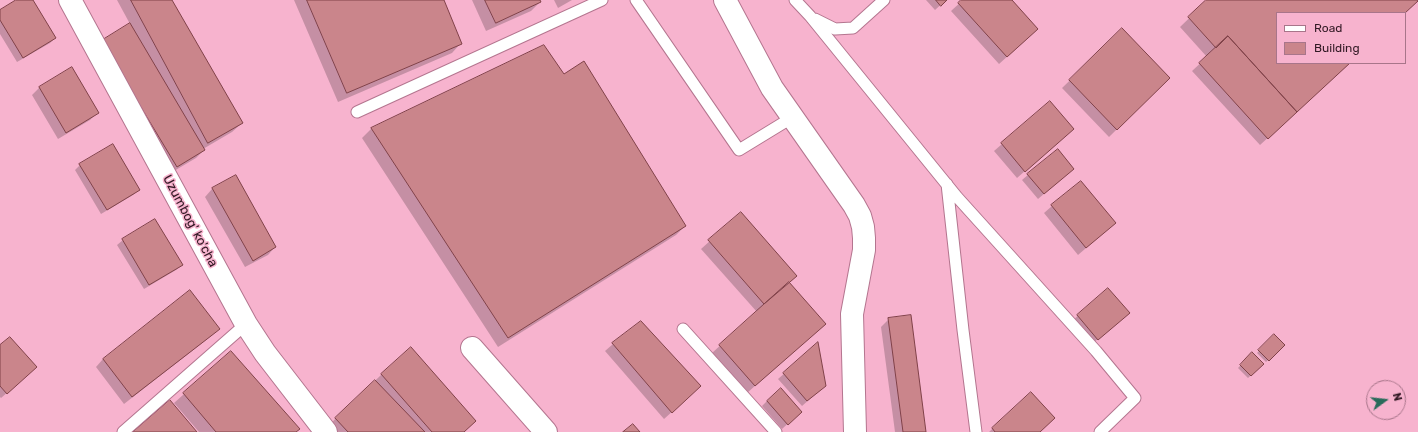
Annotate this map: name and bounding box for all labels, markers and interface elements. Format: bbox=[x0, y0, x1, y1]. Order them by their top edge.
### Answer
legend bbox=[1276, 12, 1406, 64]
text: Road bbox=[1314, 21, 1342, 35]
text: Building bbox=[1314, 41, 1360, 55]
street label: Uzumbog' ko'cha bbox=[159, 172, 221, 270]
north arrow bbox=[1366, 380, 1406, 420]
text: N bbox=[1390, 392, 1404, 403]

